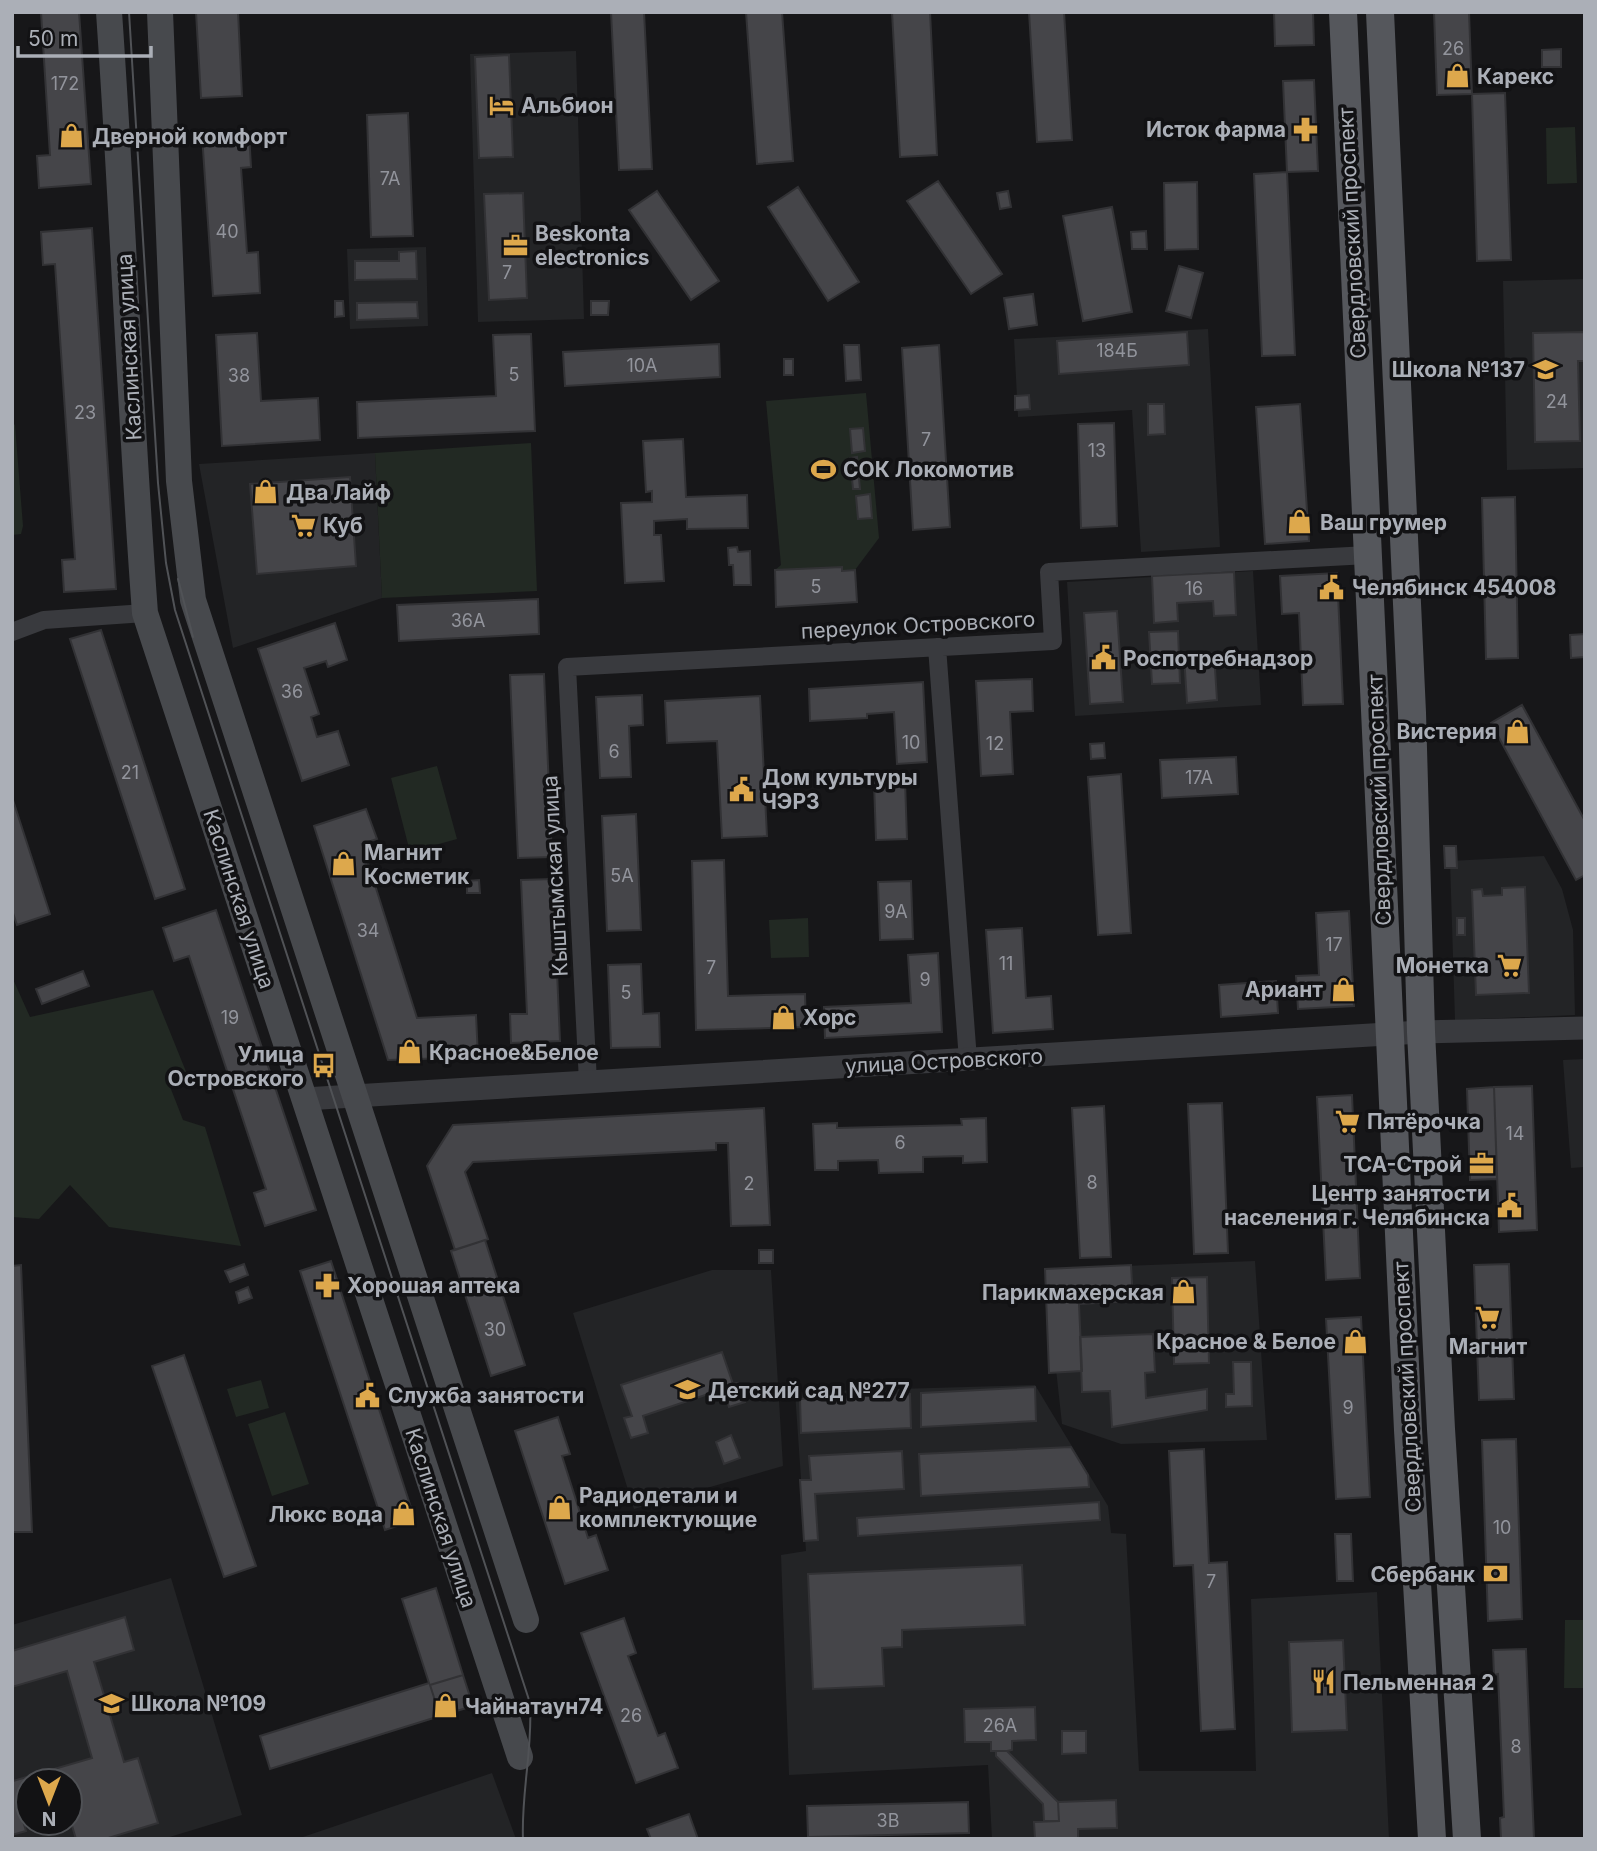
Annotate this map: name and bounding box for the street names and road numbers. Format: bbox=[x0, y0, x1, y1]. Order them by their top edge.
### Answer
street label: Свердловский проспект bbox=[1333, 106, 1371, 359]
street label: Каслинская улица bbox=[112, 253, 146, 441]
street label: переулок Островского bbox=[800, 606, 1036, 644]
street label: Свердловский проспект bbox=[1362, 674, 1396, 926]
street label: Кыштымская улица bbox=[537, 775, 573, 977]
street label: Каслинская улица bbox=[198, 806, 280, 992]
street label: улица Островского bbox=[844, 1043, 1044, 1079]
street label: Свердловский проспект bbox=[1388, 1260, 1426, 1513]
street label: Каслинская улица bbox=[400, 1425, 482, 1611]

